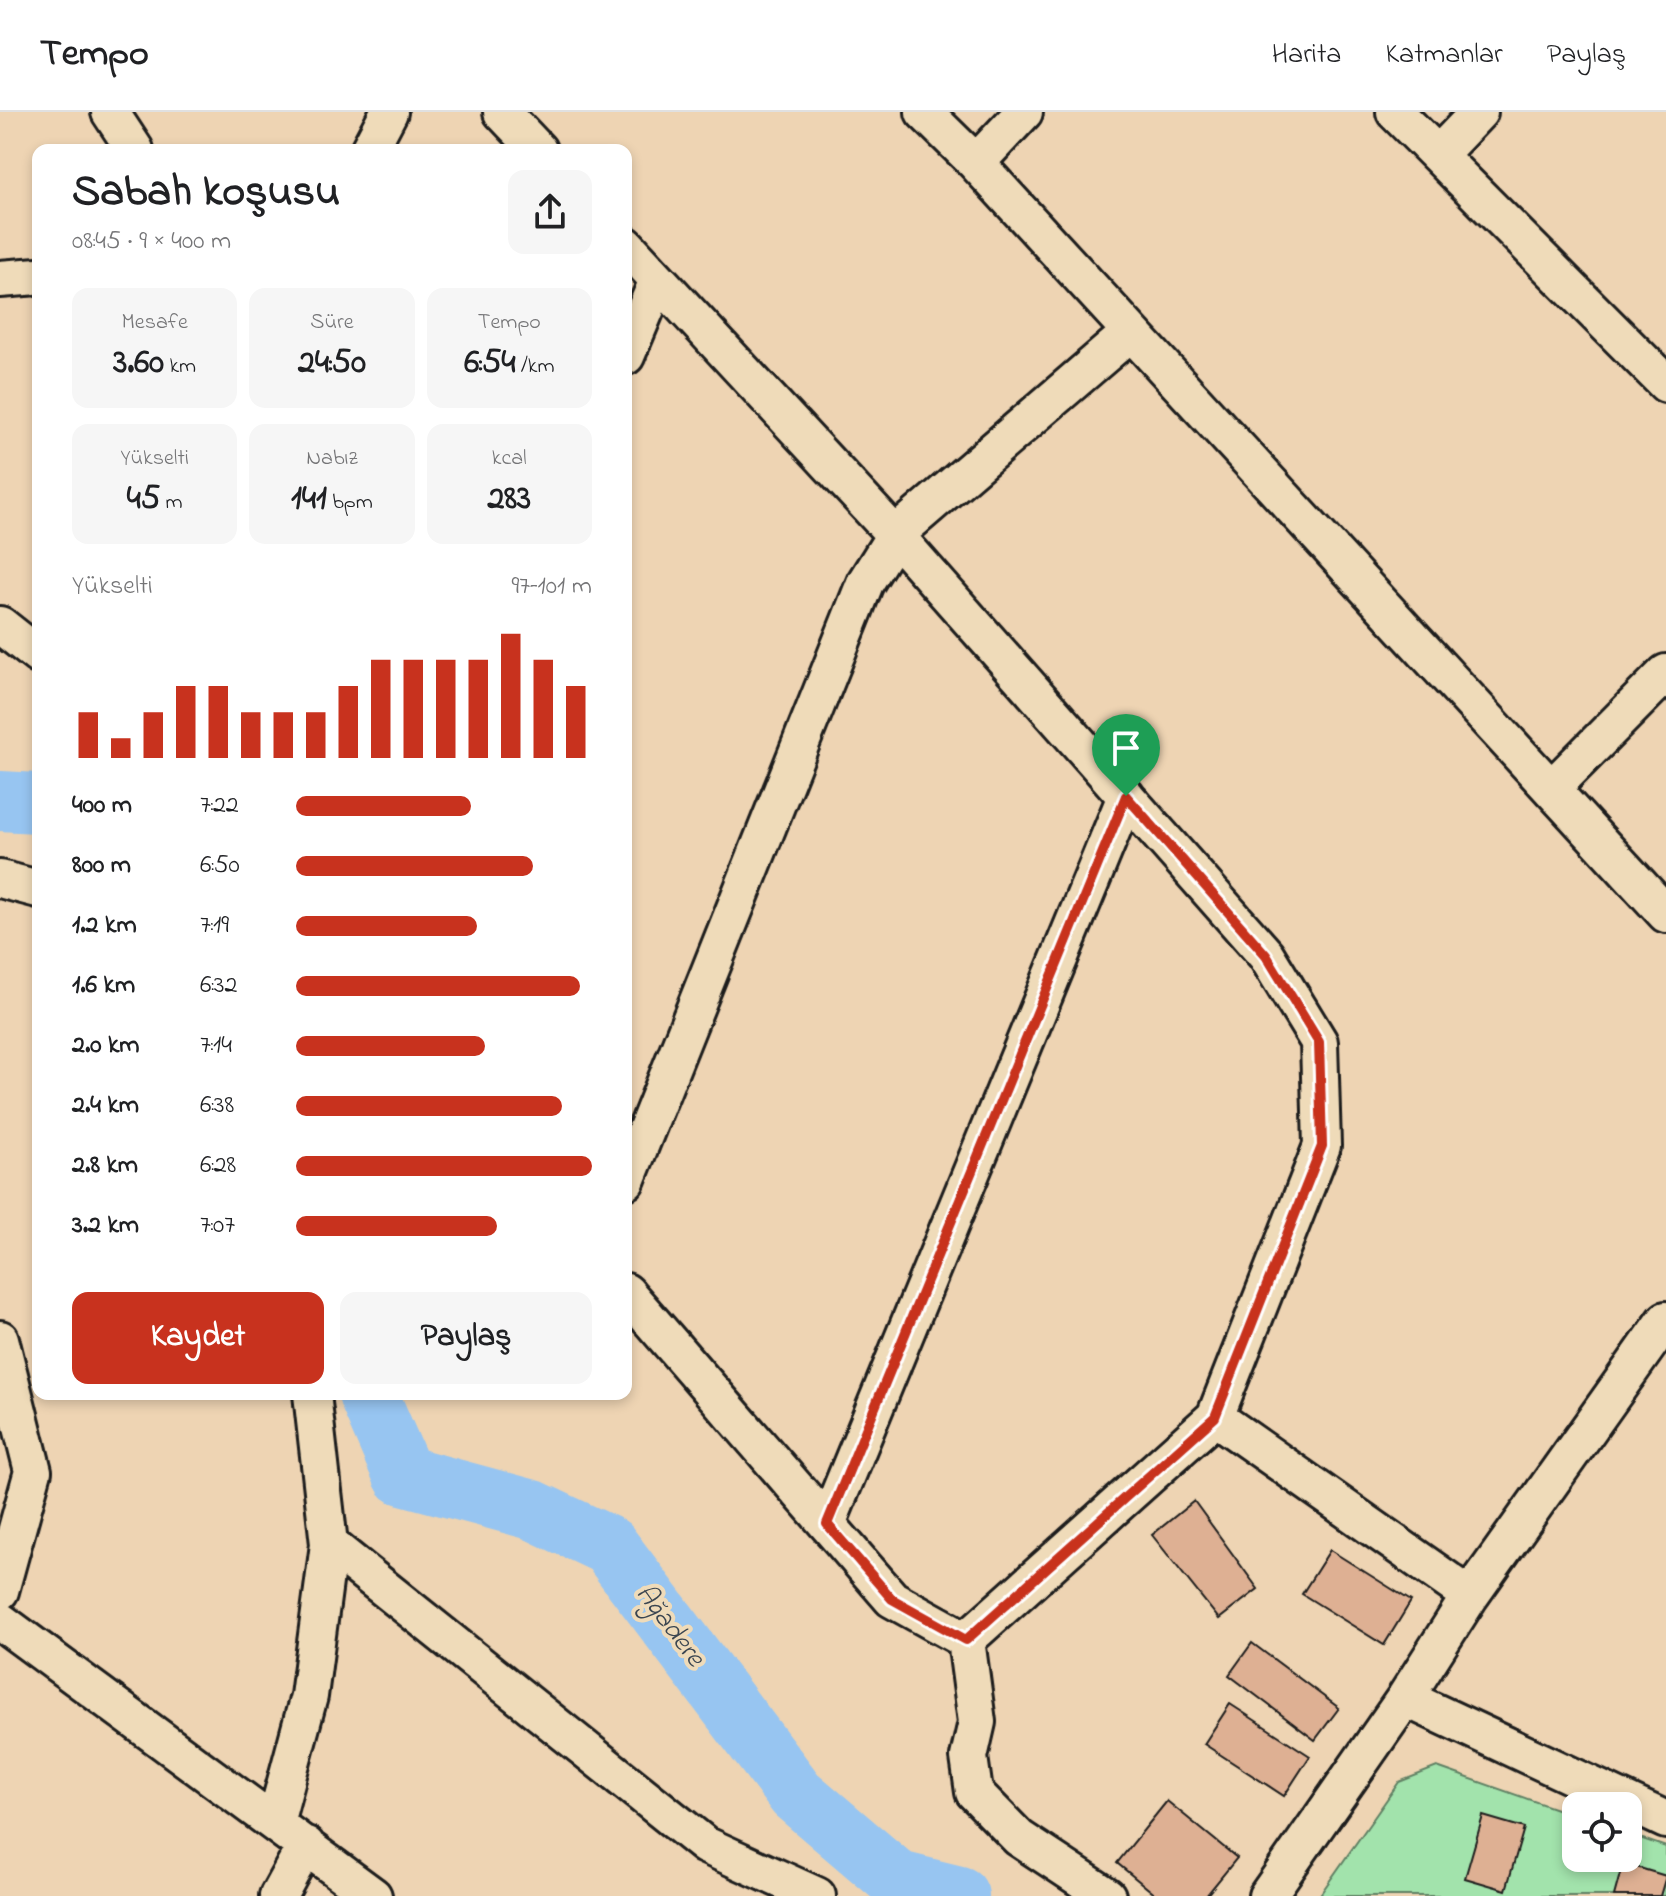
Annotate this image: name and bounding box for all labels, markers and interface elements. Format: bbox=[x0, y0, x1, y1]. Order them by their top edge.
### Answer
text: Tempo bbox=[40, 27, 149, 83]
text: Harita bbox=[1272, 35, 1341, 76]
text: Katmanlar bbox=[1385, 35, 1503, 76]
text: Paylaş bbox=[1547, 35, 1626, 76]
text: Sabah koşusu bbox=[72, 161, 340, 225]
button: share bbox=[508, 170, 592, 254]
text: 08:45 · 9 × 400 m bbox=[72, 223, 231, 261]
text: Mesafe bbox=[121, 307, 188, 339]
text: Süre bbox=[310, 307, 354, 339]
text: Tempo bbox=[478, 307, 541, 339]
text: 3.60 bbox=[113, 339, 164, 389]
text: 24:50 bbox=[298, 339, 366, 389]
text: 6:54 bbox=[464, 339, 515, 389]
text: km bbox=[164, 351, 196, 383]
text: /km bbox=[515, 351, 554, 383]
text: Yükselti bbox=[120, 443, 189, 475]
text: Nabız bbox=[306, 443, 358, 475]
text: kcal bbox=[492, 443, 527, 475]
text: 45 bbox=[127, 475, 160, 525]
text: 141 bbox=[291, 475, 327, 525]
text: 283 bbox=[487, 475, 531, 525]
text: m bbox=[160, 487, 183, 519]
text: bpm bbox=[327, 487, 373, 519]
text: Yükselti bbox=[72, 568, 153, 606]
text: 97–101 m bbox=[512, 568, 592, 606]
pin bbox=[1092, 714, 1160, 796]
icon: arrive bbox=[1104, 726, 1148, 770]
text: 400 m bbox=[72, 787, 132, 825]
text: 7:22 bbox=[200, 787, 239, 825]
text: 800 m bbox=[72, 847, 131, 885]
text: 6:50 bbox=[200, 847, 240, 885]
text: 1.2 km bbox=[72, 907, 137, 945]
text: 7:19 bbox=[200, 907, 229, 945]
text: 1.6 km bbox=[72, 967, 135, 1005]
text: 6:32 bbox=[200, 967, 237, 1005]
text: 2.0 km bbox=[72, 1027, 140, 1065]
text: 7:14 bbox=[200, 1027, 232, 1065]
text: 2.4 km bbox=[72, 1087, 139, 1125]
text: 6:38 bbox=[200, 1087, 234, 1125]
text: 2.8 km bbox=[72, 1147, 138, 1185]
text: 6:28 bbox=[200, 1147, 236, 1185]
text: 3.2 km bbox=[72, 1207, 139, 1245]
text: 7:07 bbox=[200, 1207, 235, 1245]
button: Kaydet bbox=[72, 1292, 324, 1384]
button: Paylaş bbox=[340, 1292, 592, 1384]
water label: Ağadere bbox=[624, 1576, 715, 1677]
map controls bbox=[1562, 1792, 1642, 1872]
button: locate bbox=[1562, 1792, 1642, 1872]

